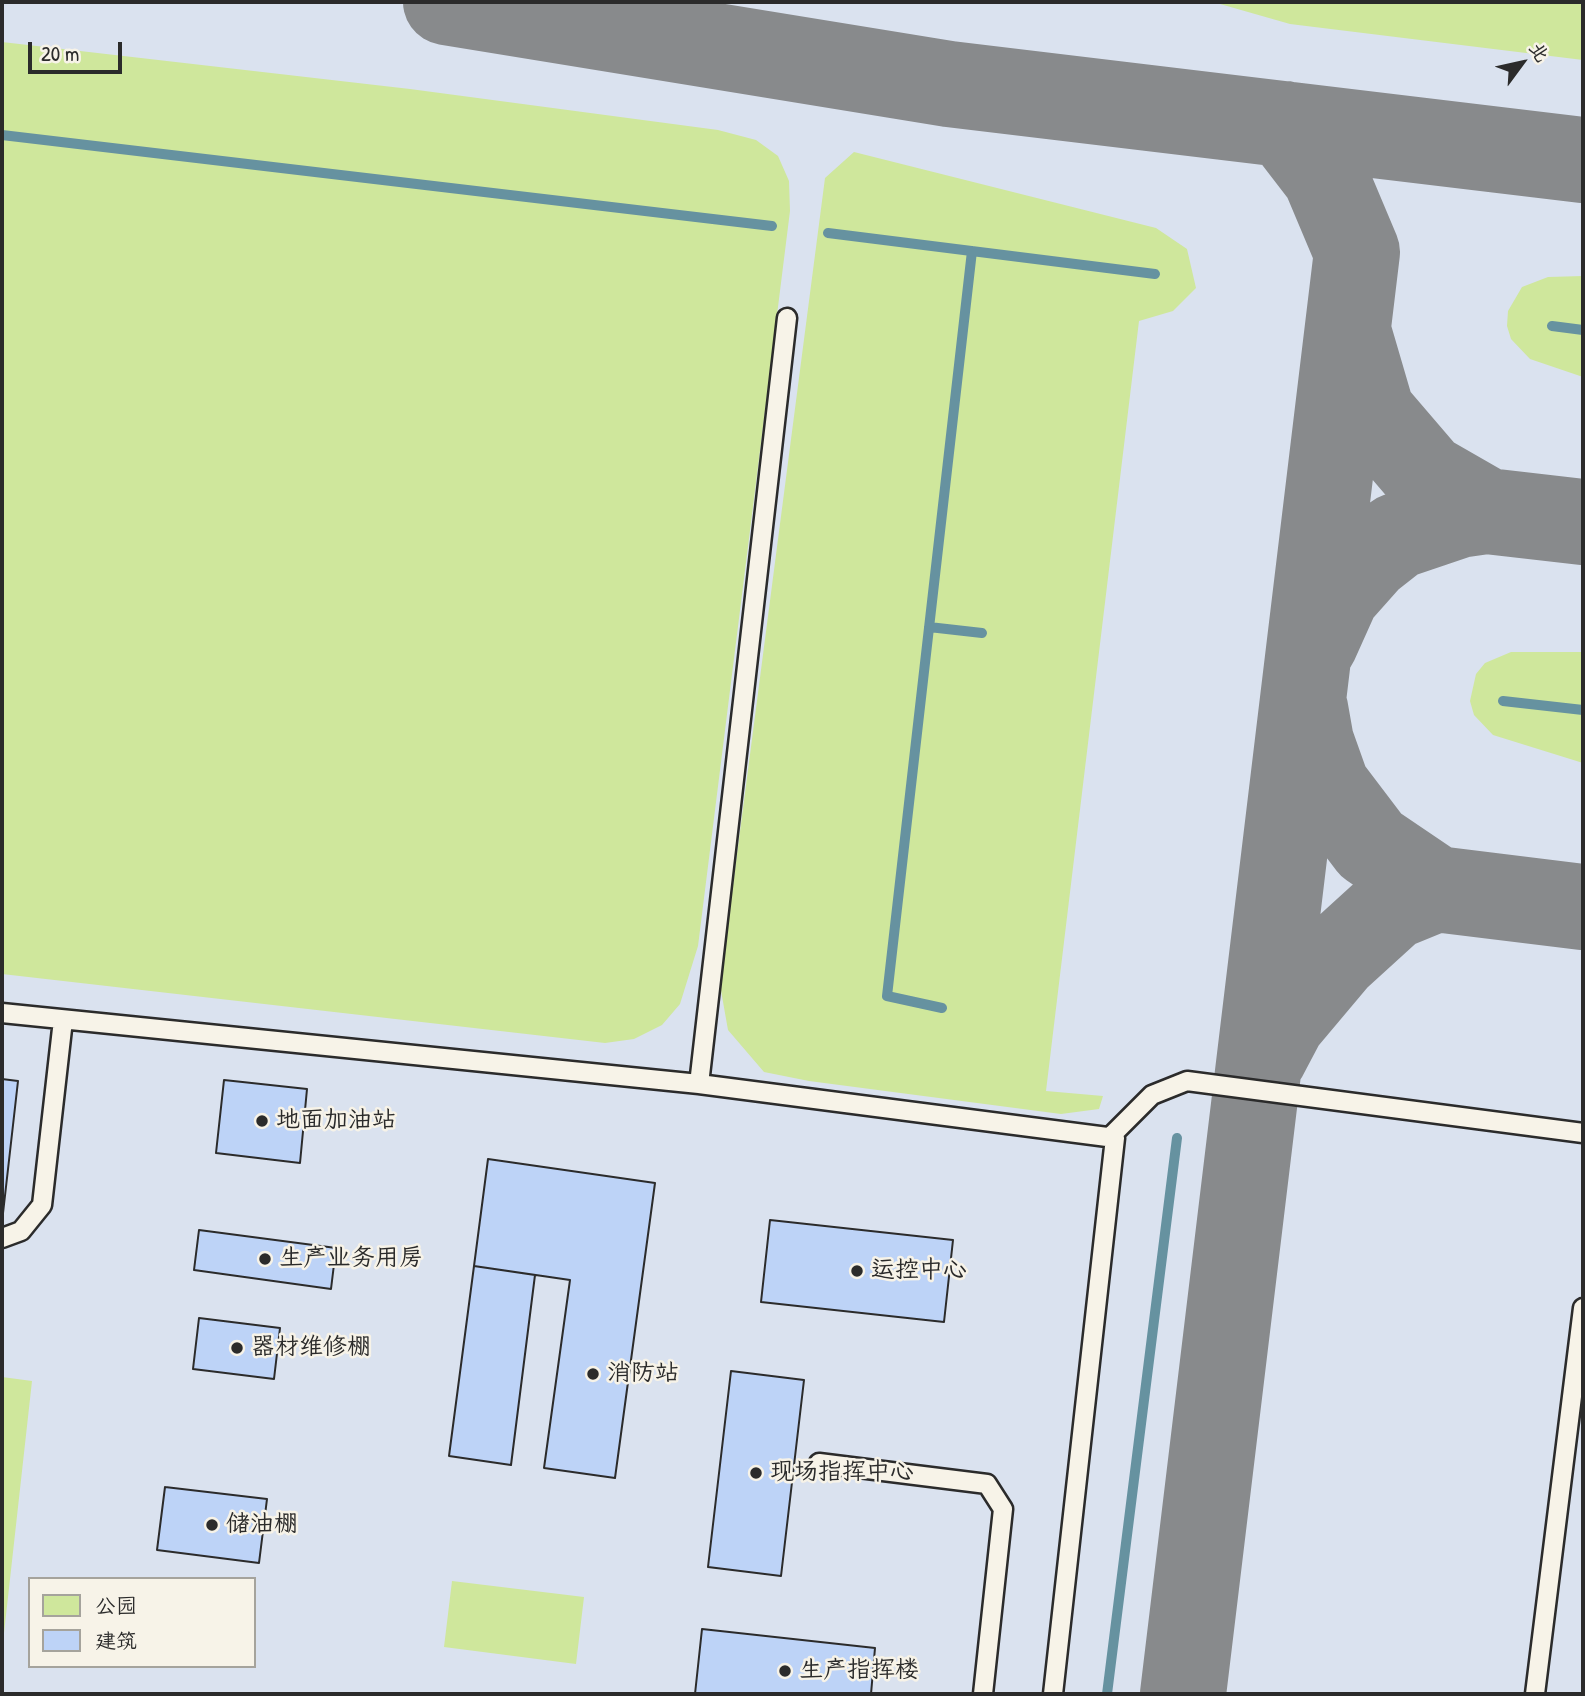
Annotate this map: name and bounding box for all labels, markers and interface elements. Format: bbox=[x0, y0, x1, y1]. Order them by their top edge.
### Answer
scale bar bbox=[32, 28, 126, 72]
north arrow bbox=[1487, 28, 1557, 98]
text: 北 bbox=[1524, 37, 1556, 67]
text: 20 m bbox=[41, 39, 79, 68]
place label: 地面加油站 bbox=[276, 1107, 396, 1135]
marker: 地面加油站 bbox=[254, 1113, 270, 1129]
place label: 生产业务用房 bbox=[279, 1245, 423, 1273]
marker: 生产业务用房 bbox=[257, 1251, 273, 1267]
place label: 运控中心 bbox=[871, 1257, 967, 1285]
marker: 运控中心 bbox=[849, 1263, 865, 1279]
place label: 器材维修棚 bbox=[251, 1334, 371, 1362]
marker: 器材维修棚 bbox=[229, 1340, 245, 1356]
place label: 消防站 bbox=[607, 1360, 679, 1388]
marker: 消防站 bbox=[585, 1366, 601, 1382]
place label: 现场指挥中心 bbox=[770, 1459, 914, 1487]
marker: 现场指挥中心 bbox=[748, 1465, 764, 1481]
place label: 储油棚 bbox=[226, 1511, 298, 1539]
marker: 储油棚 bbox=[204, 1517, 220, 1533]
legend bbox=[28, 1577, 256, 1668]
text: 公园 bbox=[95, 1591, 137, 1620]
text: 建筑 bbox=[95, 1626, 137, 1655]
place label: 生产指挥楼 bbox=[799, 1657, 919, 1685]
marker: 生产指挥楼 bbox=[777, 1663, 793, 1679]

